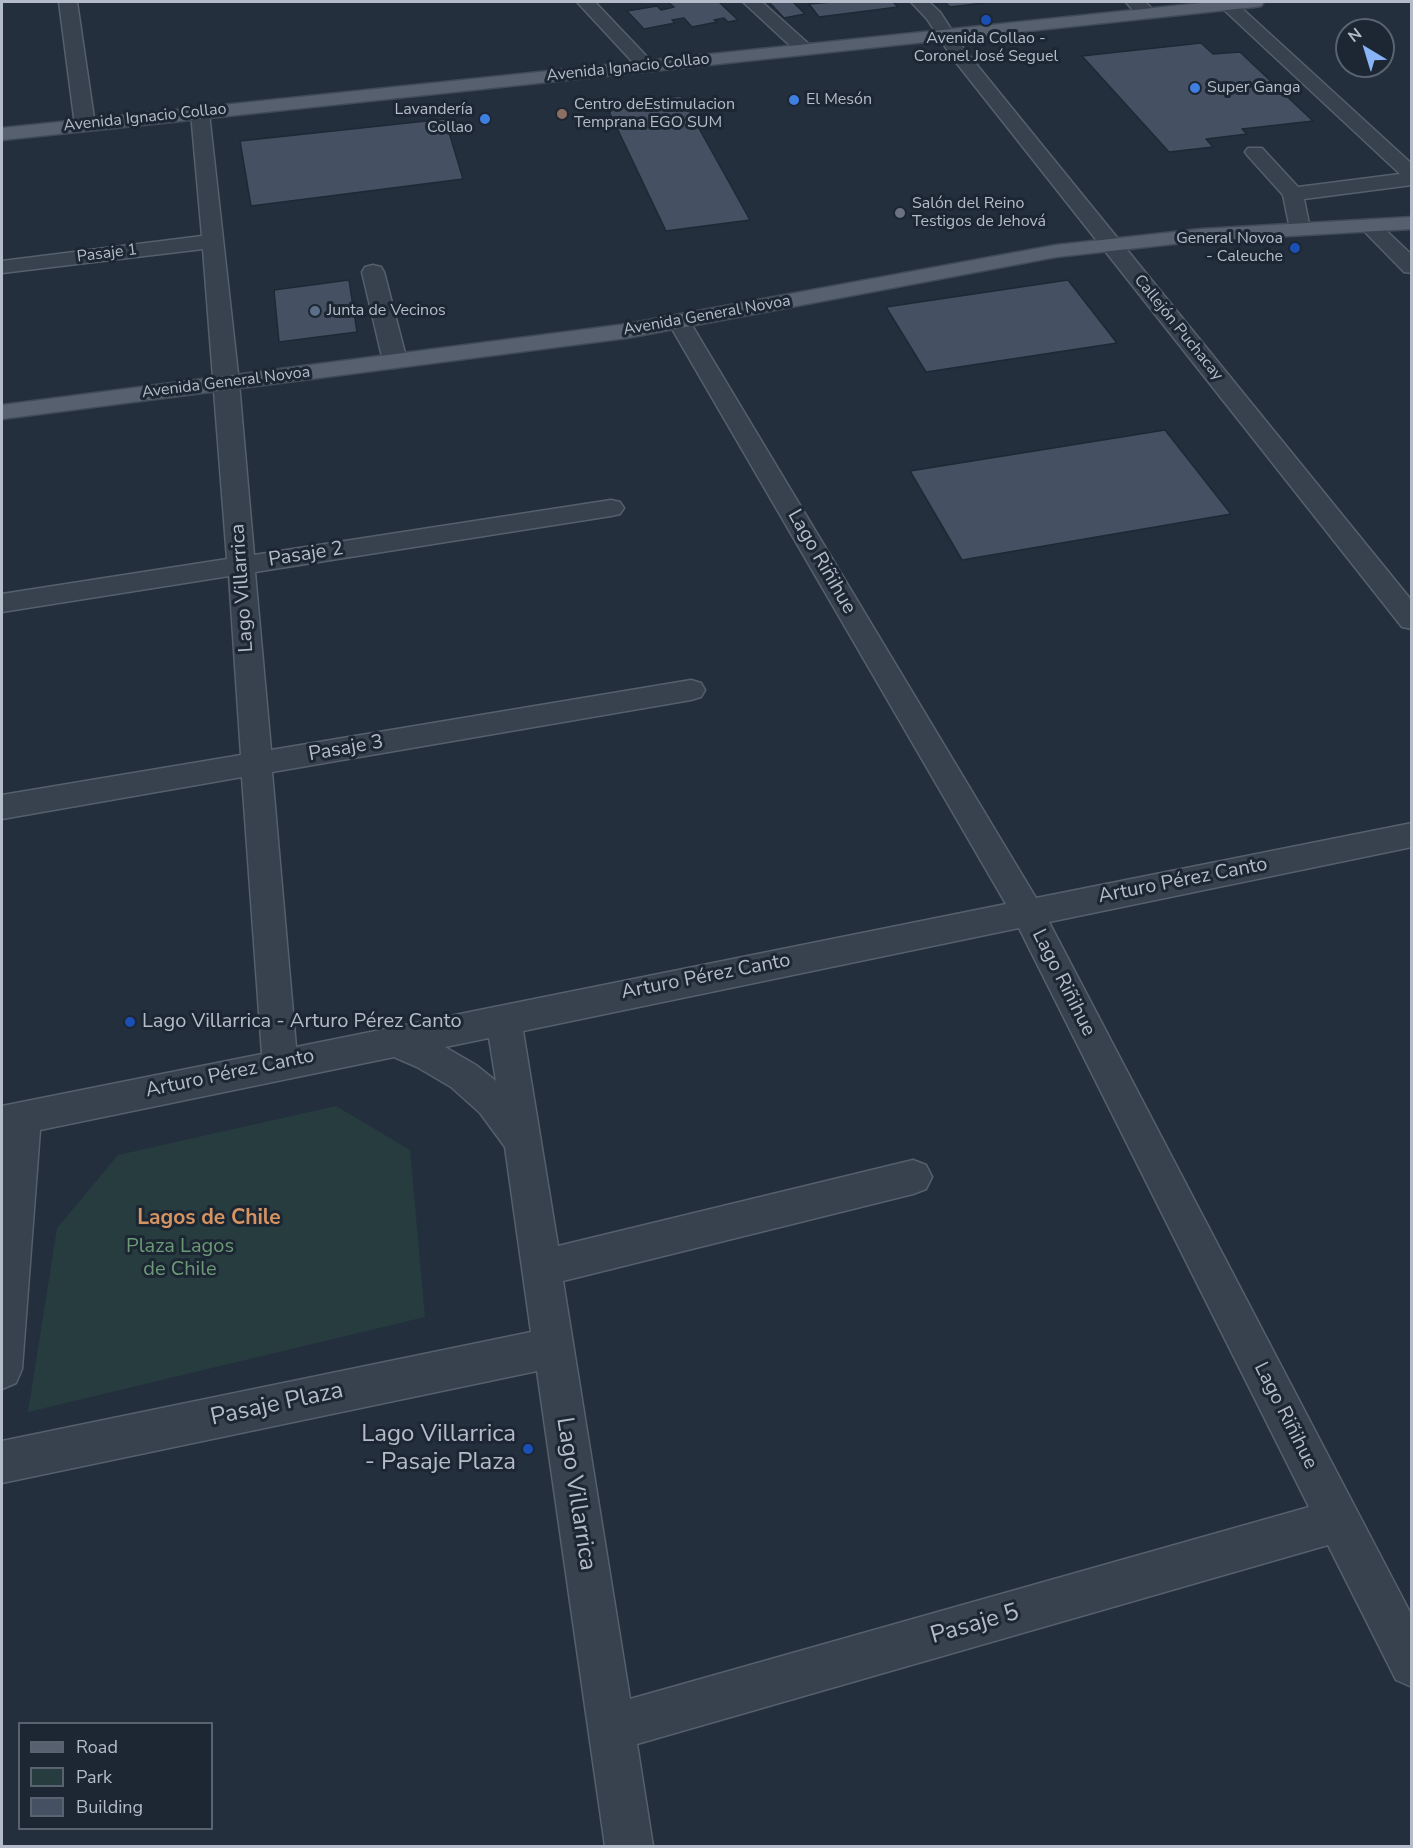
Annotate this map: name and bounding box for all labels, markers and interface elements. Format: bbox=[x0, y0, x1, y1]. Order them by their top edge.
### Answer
marker: Avenida Collao - Coronel José Seguel bbox=[979, 13, 993, 27]
north arrow bbox=[1335, 18, 1395, 78]
text: N bbox=[1344, 23, 1367, 48]
place label: Avenida Collao - Coronel José Seguel bbox=[914, 29, 1058, 67]
street label: Avenida Ignacio Collao bbox=[546, 50, 710, 86]
place label: Super Ganga bbox=[1207, 78, 1301, 98]
marker: Super Ganga bbox=[1188, 81, 1202, 95]
place label: El Mesón bbox=[806, 90, 872, 110]
marker: El Mesón bbox=[787, 93, 801, 107]
place label: Centro deEstimulacion Temprana EGO SUM bbox=[574, 95, 735, 133]
street label: Avenida Ignacio Collao bbox=[63, 100, 227, 136]
place label: Lavandería Collao bbox=[395, 100, 473, 138]
marker: Centro deEstimulacion Temprana EGO SUM bbox=[555, 107, 569, 121]
marker: Lavandería Collao bbox=[478, 112, 492, 126]
place label: Salón del Reino Testigos de Jehová bbox=[912, 194, 1046, 232]
marker: Salón del Reino Testigos de Jehová bbox=[893, 206, 907, 220]
place label: General Novoa - Caleuche bbox=[1176, 229, 1283, 267]
street label: Pasaje 1 bbox=[76, 241, 138, 267]
marker: General Novoa - Caleuche bbox=[1288, 241, 1302, 255]
street label: Callejón Puchacay bbox=[1129, 271, 1227, 385]
street label: Avenida General Novoa bbox=[622, 292, 792, 340]
place label: Junta de Vecinos bbox=[327, 301, 446, 321]
marker: Junta de Vecinos bbox=[308, 304, 322, 318]
street label: Avenida General Novoa bbox=[141, 363, 311, 403]
street label: Lago Riñihue bbox=[781, 505, 861, 619]
street label: Lago Villarrica bbox=[227, 523, 259, 653]
street label: Pasaje 2 bbox=[267, 537, 345, 573]
street label: Pasaje 3 bbox=[307, 731, 385, 767]
street label: Arturo Pérez Canto bbox=[1096, 853, 1270, 909]
street label: Lago Riñihue bbox=[1026, 926, 1100, 1040]
street label: Arturo Pérez Canto bbox=[619, 949, 793, 1005]
place label: Lago Villarrica - Arturo Pérez Canto bbox=[142, 1010, 462, 1034]
marker: Lago Villarrica - Arturo Pérez Canto bbox=[123, 1015, 137, 1029]
street label: Arturo Pérez Canto bbox=[143, 1044, 317, 1104]
district label: Lagos de Chile bbox=[137, 1206, 281, 1232]
park label: Plaza Lagos de Chile bbox=[126, 1235, 234, 1282]
street label: Lago Riñihue bbox=[1248, 1359, 1322, 1473]
street label: Pasaje Plaza bbox=[208, 1377, 346, 1433]
street label: Lago Villarrica bbox=[549, 1415, 601, 1573]
place label: Lago Villarrica - Pasaje Plaza bbox=[361, 1421, 516, 1477]
marker: Lago Villarrica - Pasaje Plaza bbox=[521, 1442, 535, 1456]
street label: Pasaje 5 bbox=[927, 1599, 1023, 1651]
legend bbox=[18, 1722, 213, 1830]
text: Road bbox=[76, 1735, 118, 1759]
text: Park bbox=[76, 1765, 112, 1789]
text: Building bbox=[76, 1795, 143, 1819]

